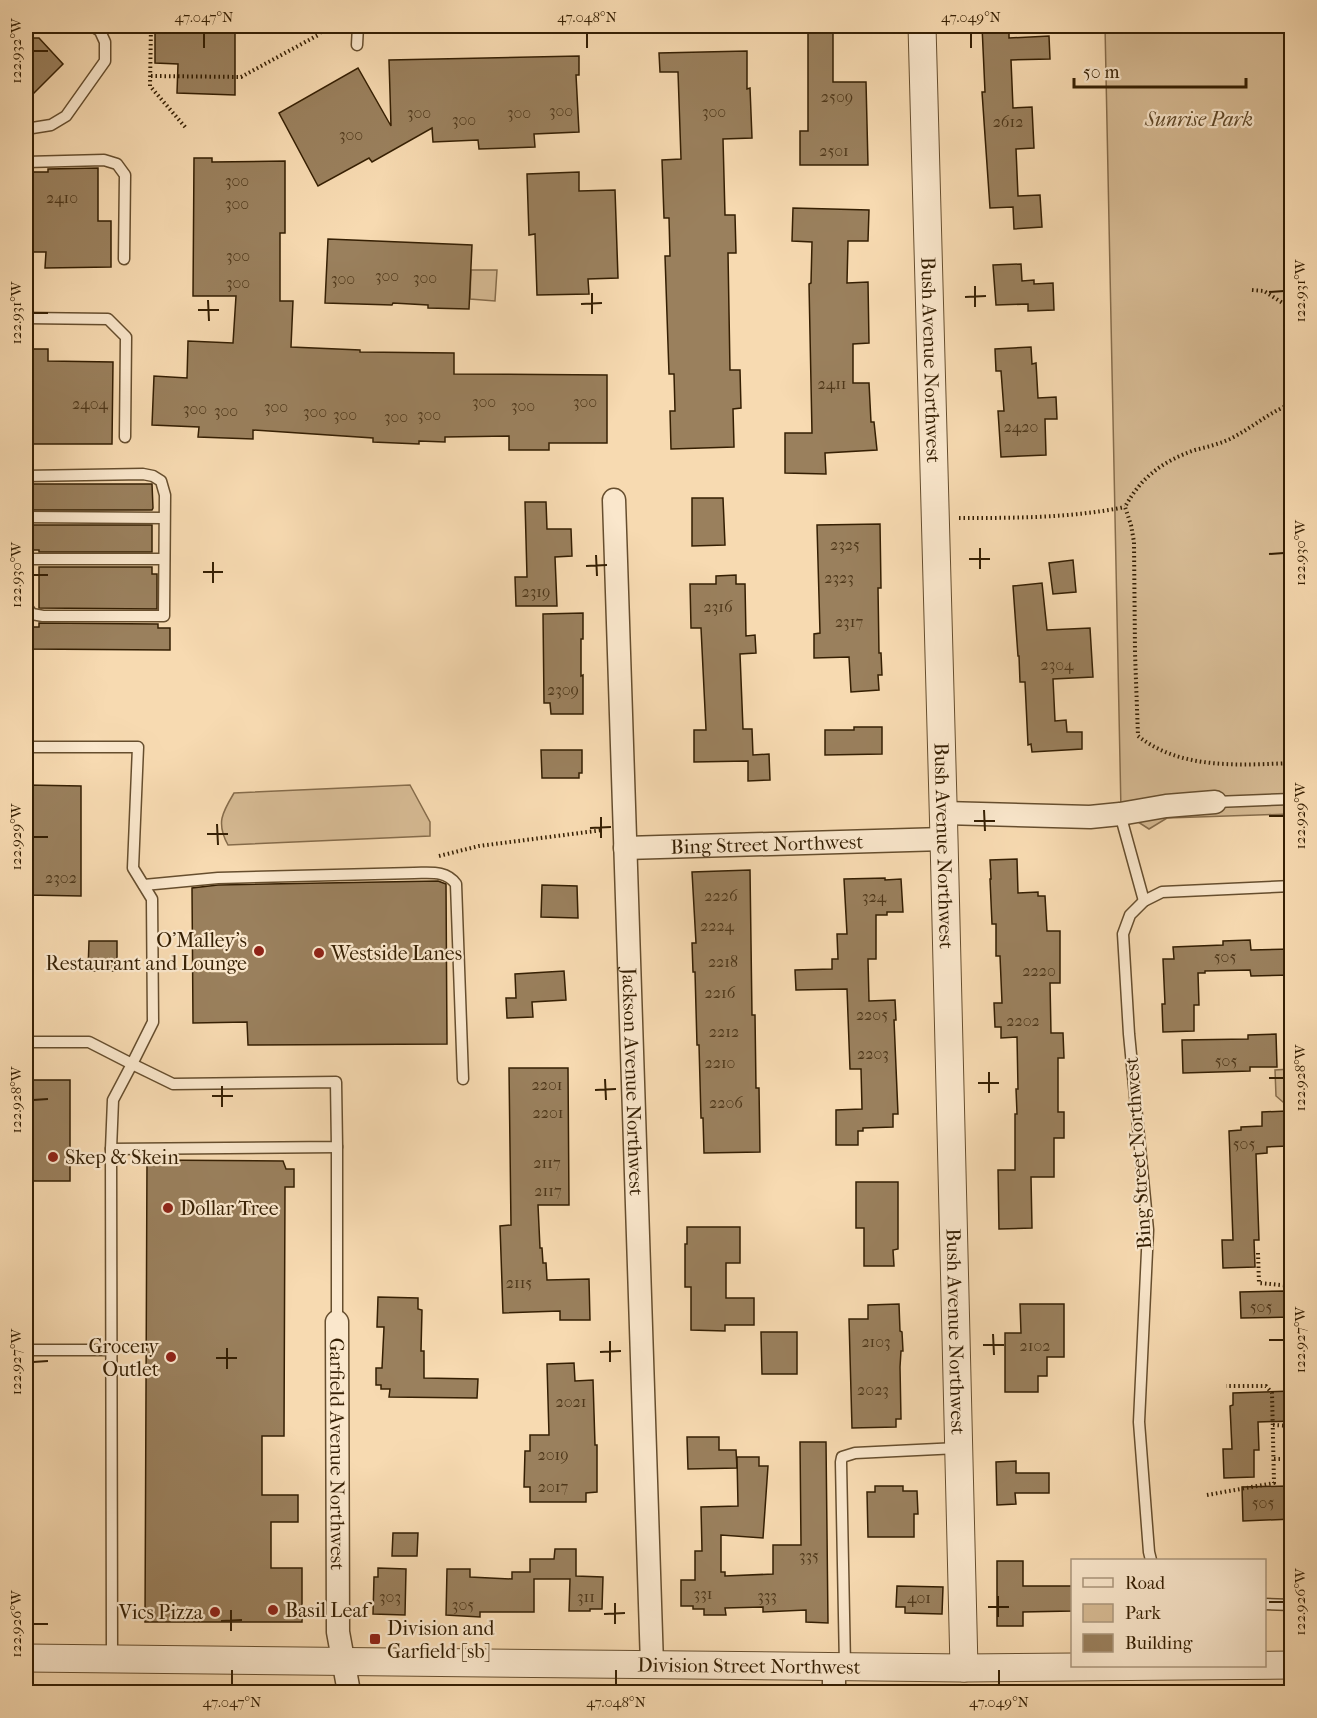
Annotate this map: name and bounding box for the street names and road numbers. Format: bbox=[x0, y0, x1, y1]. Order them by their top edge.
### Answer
street label: Bush Avenue Northwest bbox=[917, 256, 945, 463]
street label: Bush Avenue Northwest bbox=[930, 742, 958, 949]
street label: Bing Street Northwest bbox=[670, 830, 864, 858]
street label: Jackson Avenue Northwest bbox=[618, 965, 648, 1196]
street label: Bing Street Northwest bbox=[1120, 1056, 1156, 1250]
street label: Bush Avenue Northwest bbox=[942, 1228, 970, 1435]
street label: Garfield Avenue Northwest bbox=[326, 1338, 349, 1570]
street label: Division Street Northwest bbox=[637, 1653, 861, 1678]

